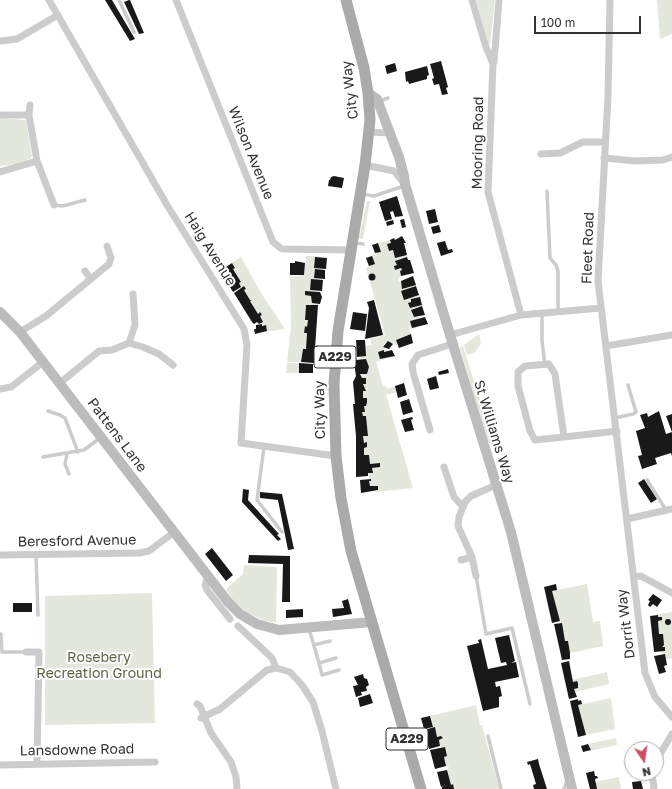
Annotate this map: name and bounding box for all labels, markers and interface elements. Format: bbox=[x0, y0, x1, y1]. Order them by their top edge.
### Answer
scale bar bbox=[536, 8, 643, 34]
text: 100 m bbox=[541, 15, 575, 30]
street label: City Way bbox=[338, 60, 362, 120]
street label: Mooring Road bbox=[469, 96, 487, 190]
street label: Wilson Avenue bbox=[225, 104, 277, 202]
street label: Haig Avenue bbox=[181, 209, 239, 289]
street label: Fleet Road bbox=[578, 212, 598, 284]
road number: A229 bbox=[314, 346, 356, 368]
street label: St Williams Way bbox=[470, 378, 518, 486]
street label: City Way bbox=[311, 380, 329, 440]
street label: Pattens Lane bbox=[84, 395, 150, 475]
street label: Beresford Avenue bbox=[18, 532, 136, 550]
street label: Dorrit Way bbox=[613, 588, 639, 660]
park label: Rosebery Recreation Ground bbox=[36, 650, 162, 682]
road number: A229 bbox=[386, 728, 428, 750]
street label: Lansdowne Road bbox=[19, 741, 135, 759]
north arrow bbox=[624, 741, 664, 781]
text: N bbox=[641, 765, 652, 779]

